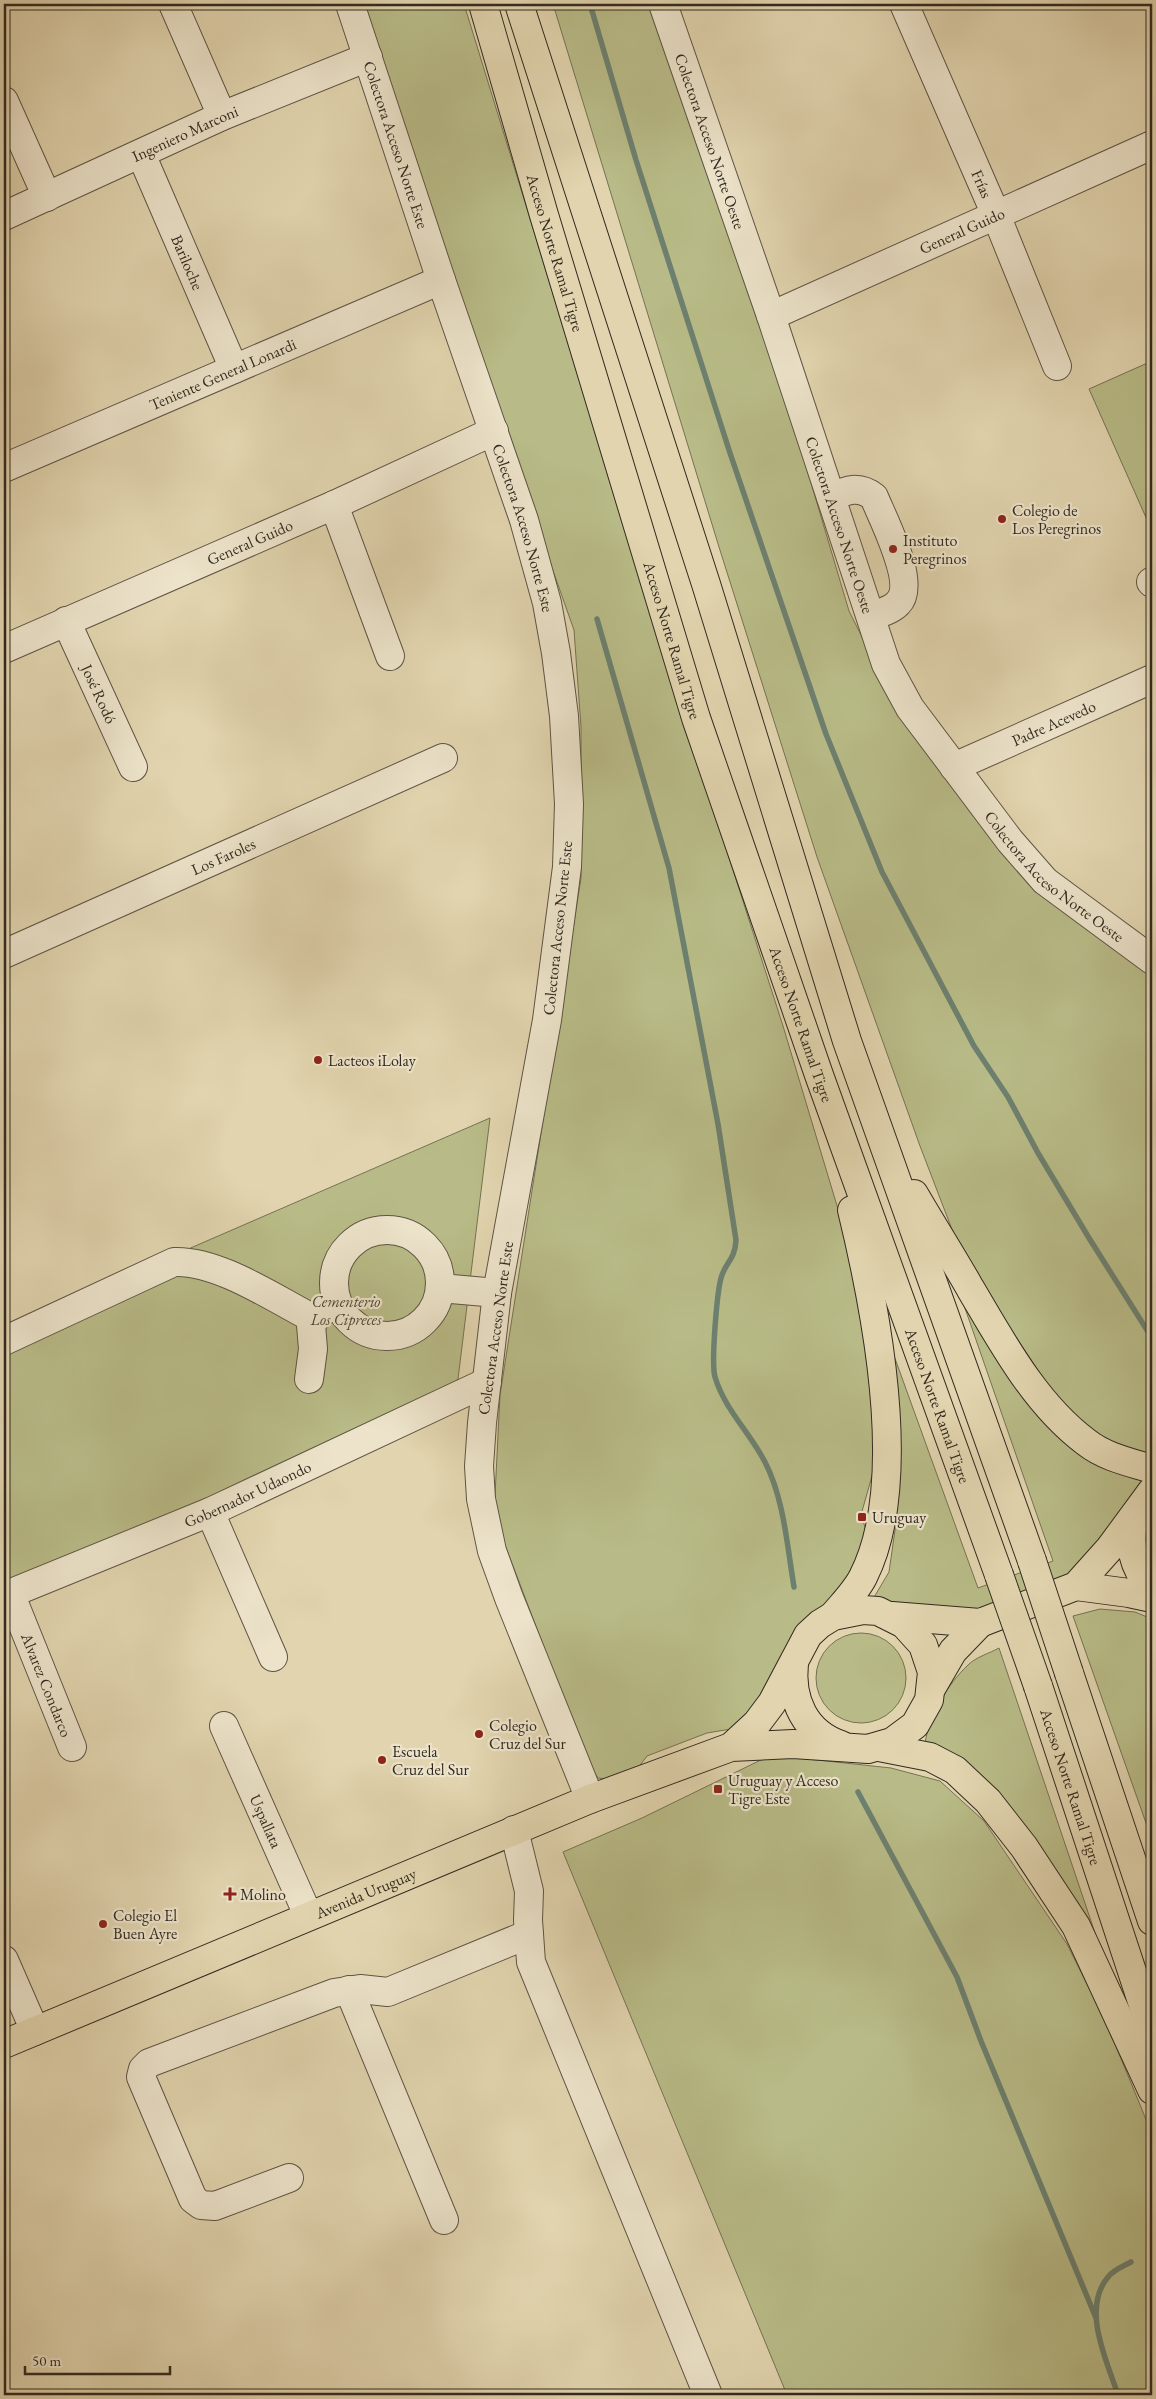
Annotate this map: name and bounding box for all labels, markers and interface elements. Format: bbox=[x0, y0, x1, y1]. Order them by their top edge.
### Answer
street label: Colectora Acceso Norte Oeste bbox=[670, 50, 750, 232]
street label: Colectora Acceso Norte Este bbox=[358, 58, 433, 231]
street label: Ingeniero Marconi bbox=[129, 101, 241, 167]
street label: Frías bbox=[966, 166, 997, 201]
street label: Acceso Norte Ramal Tigre bbox=[521, 171, 589, 334]
street label: General Guido bbox=[916, 203, 1008, 259]
street label: Bariloche bbox=[166, 232, 209, 293]
street label: Teniente General Lonardi bbox=[146, 334, 300, 415]
street label: Colectora Acceso Norte Oeste bbox=[801, 434, 878, 616]
street label: Colectora Acceso Norte Este bbox=[487, 441, 558, 614]
place label: Colegio de Los Peregrinos bbox=[1012, 500, 1101, 539]
marker: Colegio de Los Peregrinos bbox=[996, 513, 1008, 525]
street label: General Guido bbox=[204, 514, 296, 570]
place label: Instituto Peregrinos bbox=[903, 530, 967, 569]
marker: Instituto Peregrinos bbox=[887, 543, 899, 555]
street label: Acceso Norte Ramal Tigre bbox=[638, 558, 706, 722]
street label: José Rodó bbox=[75, 659, 122, 727]
street label: Padre Acevedo bbox=[1009, 695, 1099, 751]
street label: Colectora Acceso Norte Oeste bbox=[980, 807, 1128, 947]
street label: Los Faroles bbox=[188, 833, 259, 880]
street label: Colectora Acceso Norte Este bbox=[538, 840, 577, 1016]
street label: Acceso Norte Ramal Tigre bbox=[764, 943, 838, 1105]
place label: Lacteos iLolay bbox=[328, 1050, 417, 1071]
marker: Lacteos iLolay bbox=[312, 1054, 324, 1066]
street label: Colectora Acceso Norte Este bbox=[473, 1240, 518, 1416]
park label: Cementerio Los Cipreces bbox=[310, 1291, 382, 1330]
street label: Acceso Norte Ramal Tigre bbox=[900, 1324, 975, 1486]
street label: Gobernador Udaondo bbox=[181, 1456, 315, 1532]
place label: Uruguay bbox=[872, 1507, 927, 1528]
marker: Uruguay bbox=[856, 1511, 868, 1523]
street label: Alvarez Condarco bbox=[16, 1629, 77, 1740]
street label: Acceso Norte Ramal Tigre bbox=[1035, 1705, 1106, 1868]
place label: Colegio Cruz del Sur bbox=[489, 1715, 567, 1754]
marker: Colegio Cruz del Sur bbox=[473, 1728, 485, 1740]
place label: Escuela Cruz del Sur bbox=[392, 1741, 470, 1780]
marker: Escuela Cruz del Sur bbox=[376, 1754, 388, 1766]
place label: Uruguay y Acceso Tigre Este bbox=[728, 1770, 838, 1809]
marker: Uruguay y Acceso Tigre Este bbox=[712, 1783, 724, 1795]
street label: Uspallata bbox=[245, 1791, 287, 1852]
street label: Avenida Uruguay bbox=[311, 1863, 420, 1924]
place label: Molino bbox=[240, 1884, 286, 1905]
marker: Molino bbox=[224, 1888, 236, 1900]
place label: Colegio El Buen Ayre bbox=[113, 1905, 177, 1944]
marker: Colegio El Buen Ayre bbox=[97, 1918, 109, 1930]
scale bar bbox=[25, 2344, 170, 2376]
text: 50 m bbox=[32, 2351, 61, 2370]

